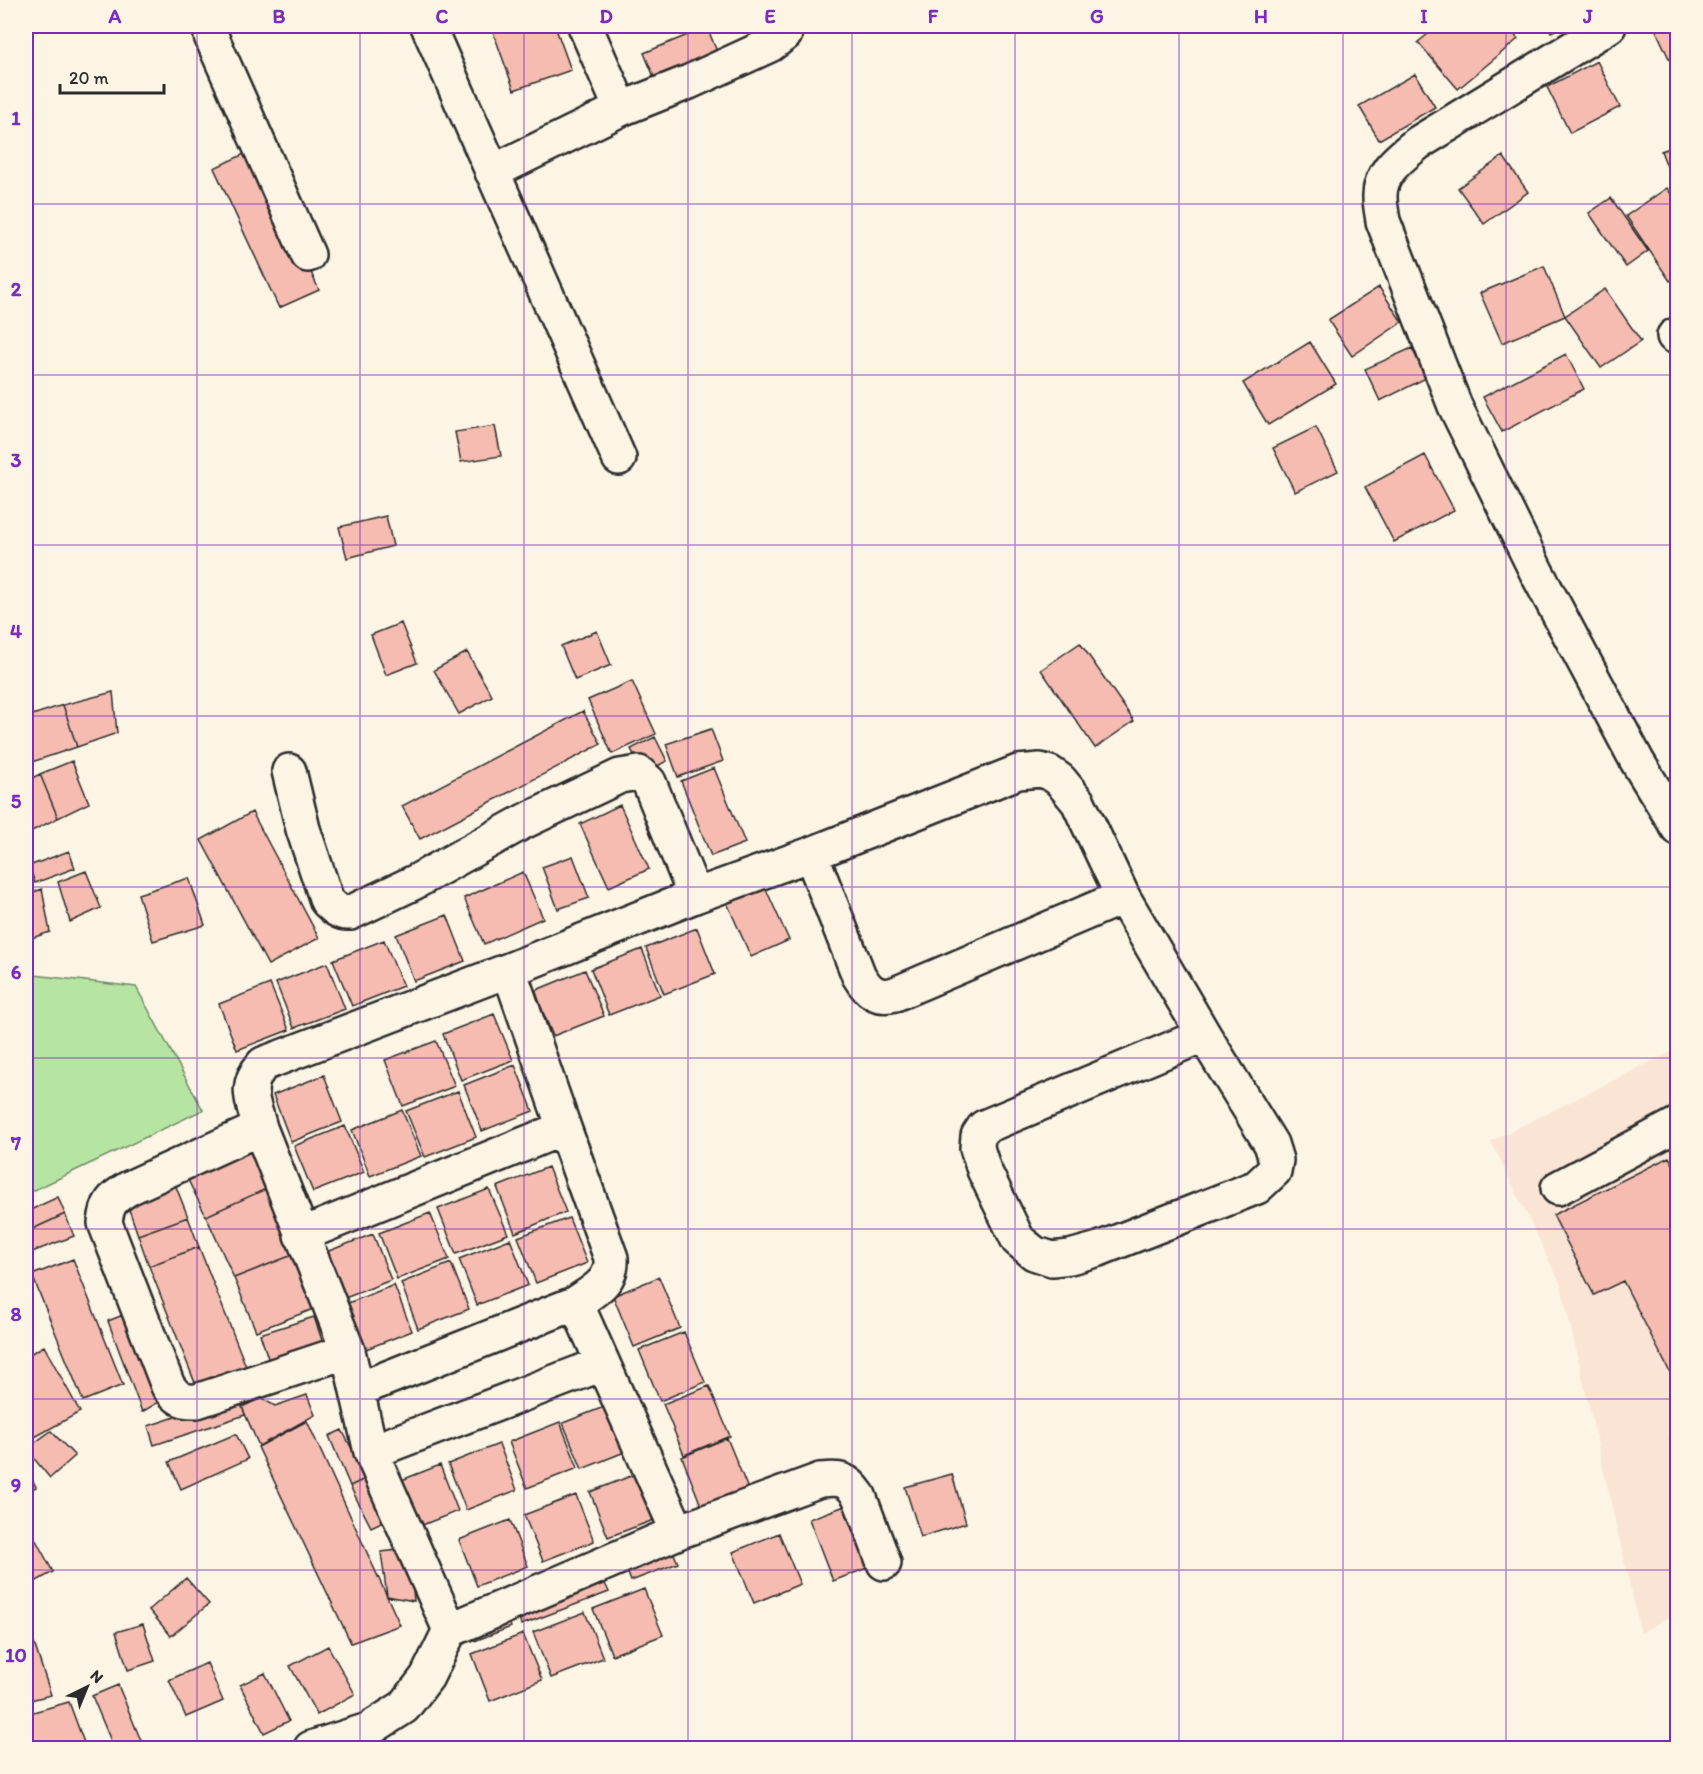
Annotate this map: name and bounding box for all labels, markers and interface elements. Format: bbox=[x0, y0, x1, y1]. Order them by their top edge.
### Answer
text: A bbox=[108, 4, 122, 28]
text: B bbox=[273, 4, 286, 28]
text: C bbox=[436, 4, 449, 28]
text: D bbox=[599, 4, 613, 28]
text: E bbox=[764, 4, 776, 28]
text: F bbox=[928, 4, 939, 28]
text: G bbox=[1090, 4, 1104, 28]
text: H bbox=[1254, 4, 1268, 28]
text: I bbox=[1420, 4, 1428, 28]
text: J bbox=[1582, 4, 1593, 28]
scale bar bbox=[60, 57, 164, 95]
text: 20 m bbox=[69, 67, 109, 89]
text: 1 bbox=[11, 106, 21, 130]
text: 2 bbox=[11, 277, 22, 301]
text: 3 bbox=[11, 448, 22, 472]
text: 4 bbox=[10, 619, 22, 643]
text: 5 bbox=[11, 789, 22, 813]
text: 6 bbox=[11, 960, 22, 984]
text: 7 bbox=[10, 1131, 21, 1155]
text: 8 bbox=[11, 1302, 22, 1326]
text: 9 bbox=[11, 1473, 21, 1497]
text: 10 bbox=[5, 1643, 27, 1667]
north arrow bbox=[57, 1657, 117, 1717]
text: N bbox=[86, 1666, 107, 1687]

